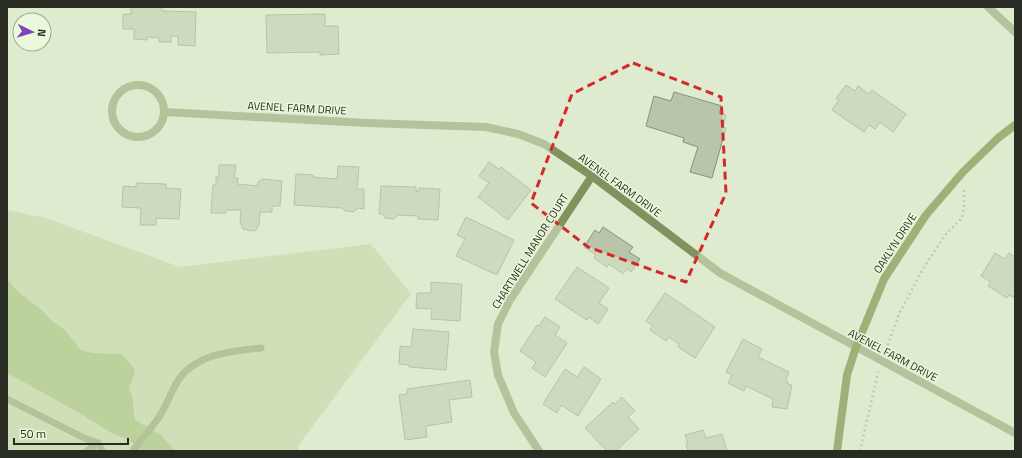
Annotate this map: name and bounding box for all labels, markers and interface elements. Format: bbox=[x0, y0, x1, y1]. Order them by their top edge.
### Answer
north arrow bbox=[12, 12, 52, 52]
text: N bbox=[34, 28, 50, 37]
street label: AVENEL FARM DRIVE bbox=[247, 97, 347, 119]
street label: AVENEL FARM DRIVE bbox=[575, 149, 665, 221]
street label: CHARTWELL MANOR COURT bbox=[488, 190, 572, 312]
street label: OAKLYN DRIVE bbox=[869, 210, 921, 276]
street label: AVENEL FARM DRIVE bbox=[845, 325, 941, 385]
scale bar bbox=[14, 420, 128, 446]
text: 50 m bbox=[20, 424, 46, 443]

